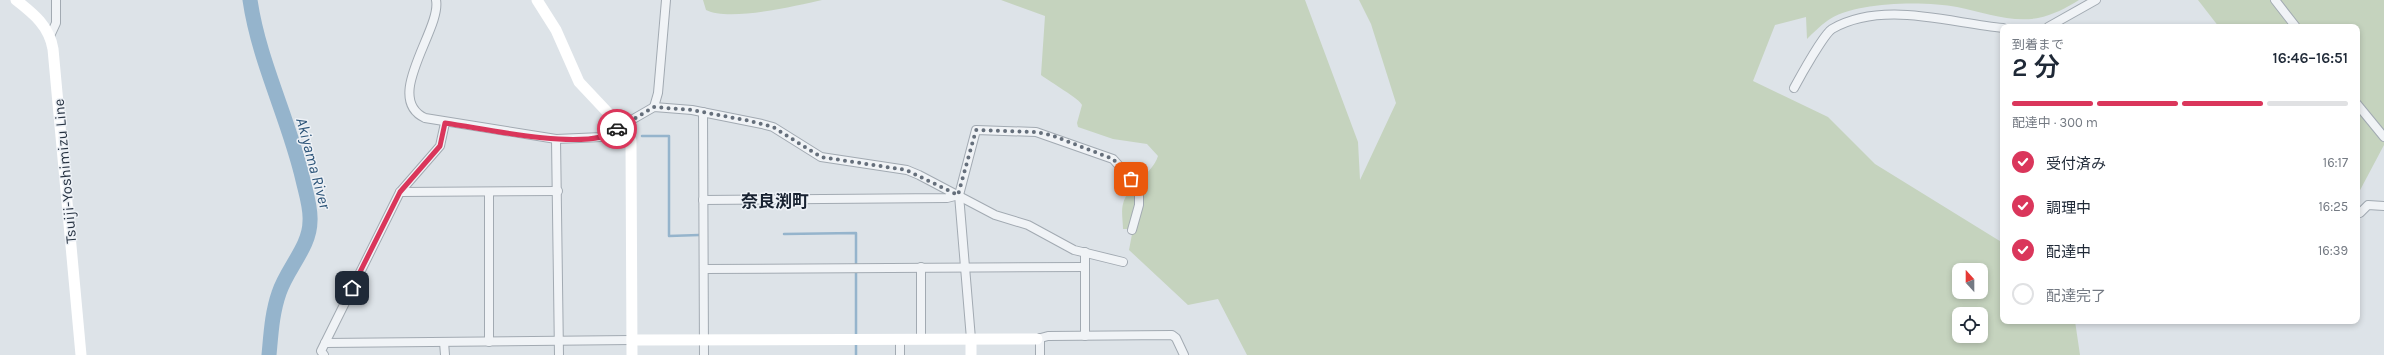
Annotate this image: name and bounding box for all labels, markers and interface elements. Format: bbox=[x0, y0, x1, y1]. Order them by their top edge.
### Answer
text: 到着まで bbox=[2012, 37, 2064, 52]
text: 16:46–16:51 bbox=[2273, 49, 2348, 67]
text: 2 分 bbox=[2012, 52, 2060, 83]
street label: Tsuiji-Yoshimizu Line bbox=[50, 98, 80, 244]
courier bbox=[597, 109, 637, 149]
water label: Akiyama River bbox=[292, 115, 335, 211]
text: 配達中 · 300 m bbox=[2012, 115, 2098, 130]
icon: car bbox=[606, 118, 628, 140]
icon: check bbox=[2012, 151, 2034, 173]
text: 受付済み bbox=[2046, 155, 2106, 173]
text: 16:17 bbox=[2323, 155, 2348, 170]
pin bbox=[1114, 162, 1148, 196]
icon: bag bbox=[1120, 168, 1142, 190]
district label: 奈良渕町 bbox=[741, 191, 809, 211]
icon: check bbox=[2012, 195, 2034, 217]
text: 調理中 bbox=[2046, 199, 2091, 217]
text: 16:25 bbox=[2318, 199, 2348, 214]
icon: check bbox=[2012, 239, 2034, 261]
text: 配達中 bbox=[2046, 243, 2091, 261]
text: 16:39 bbox=[2318, 243, 2348, 258]
north arrow bbox=[1952, 263, 1988, 299]
map controls bbox=[1952, 263, 1988, 343]
pin bbox=[335, 271, 369, 305]
icon: home bbox=[341, 277, 363, 299]
text: 配達完了 bbox=[2046, 287, 2106, 305]
button: locate bbox=[1952, 307, 1988, 343]

